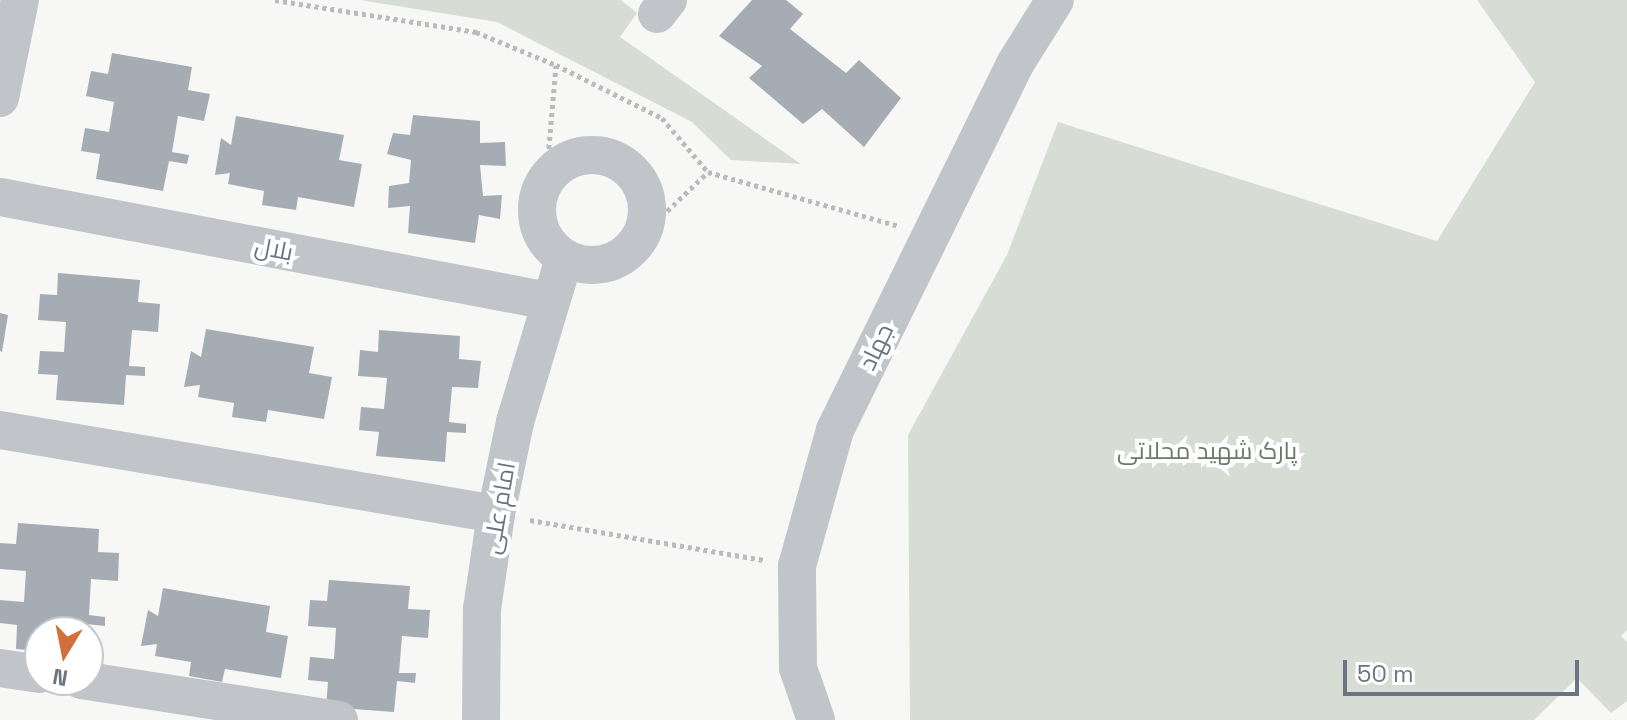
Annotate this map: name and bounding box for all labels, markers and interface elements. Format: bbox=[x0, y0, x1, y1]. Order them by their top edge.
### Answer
street label: بلال bbox=[252, 231, 296, 267]
street label: جهاد bbox=[853, 319, 899, 375]
park label: پارک شهید محلاتی bbox=[1117, 437, 1297, 465]
street label: امام علی bbox=[477, 460, 521, 556]
north arrow bbox=[24, 616, 104, 696]
scale bar bbox=[1347, 644, 1583, 694]
text: 50 m bbox=[1357, 658, 1414, 689]
text: N bbox=[50, 663, 70, 693]

